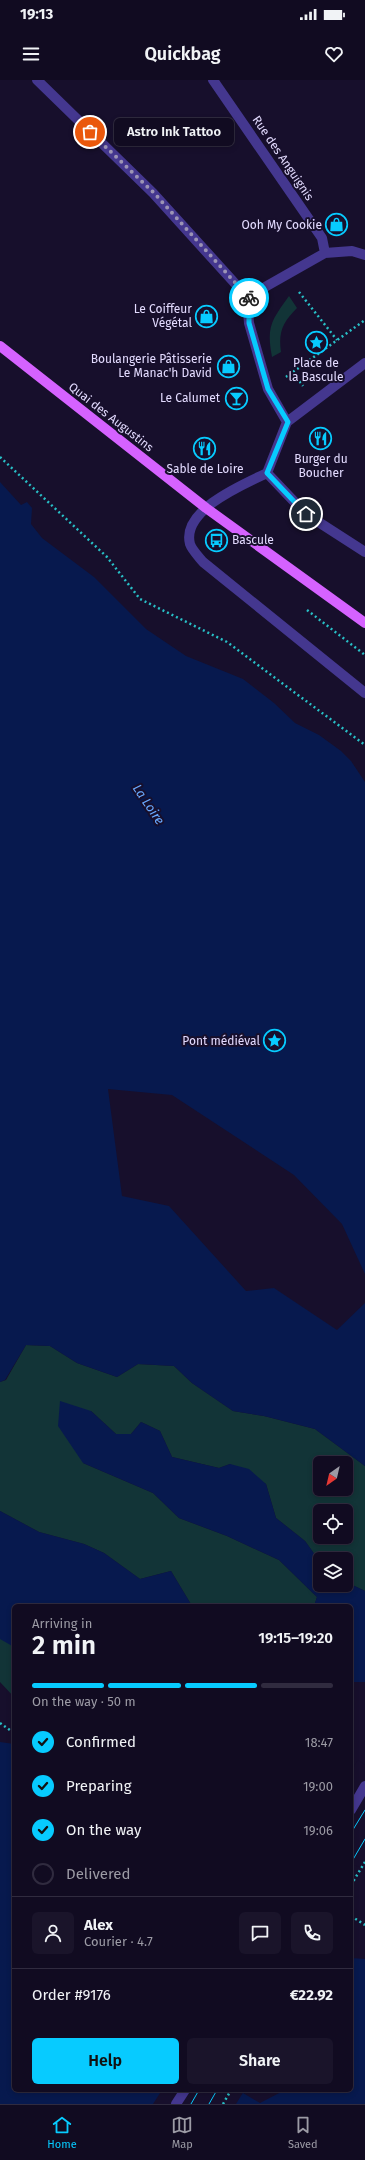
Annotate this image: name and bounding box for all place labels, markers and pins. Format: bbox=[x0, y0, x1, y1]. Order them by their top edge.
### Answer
pin bbox=[73, 115, 107, 149]
callout: Astro Ink Tattoo bbox=[114, 118, 234, 146]
shop icon: Ooh My Cookie bbox=[324, 212, 350, 238]
place label: Ooh My Cookie bbox=[241, 218, 322, 232]
place label: Le Coiffeur Végétal bbox=[134, 302, 192, 330]
shop icon: Le Coiffeur Végétal bbox=[194, 303, 220, 329]
place icon: Place de la Bascule bbox=[303, 329, 329, 355]
place label: Boulangerie Pâtisserie Le Manac'h David bbox=[91, 352, 212, 380]
shop icon: Boulangerie Pâtisserie Le Manac'h David bbox=[215, 353, 241, 379]
place label: Place de la Bascule bbox=[288, 356, 344, 384]
bar icon: Le Calumet bbox=[223, 385, 249, 411]
place label: Le Calumet bbox=[160, 391, 221, 405]
restaurant icon: Burger du Boucher bbox=[308, 425, 334, 451]
restaurant icon: Sable de Loire bbox=[192, 435, 218, 461]
place label: Burger du Boucher bbox=[294, 452, 348, 480]
place label: Sable de Loire bbox=[166, 462, 244, 476]
pin bbox=[289, 497, 323, 531]
bus stop icon: Bascule bbox=[204, 527, 230, 553]
place label: Bascule bbox=[232, 533, 274, 547]
place icon: Pont médiéval bbox=[262, 1028, 288, 1054]
place label: Pont médiéval bbox=[182, 1034, 260, 1048]

